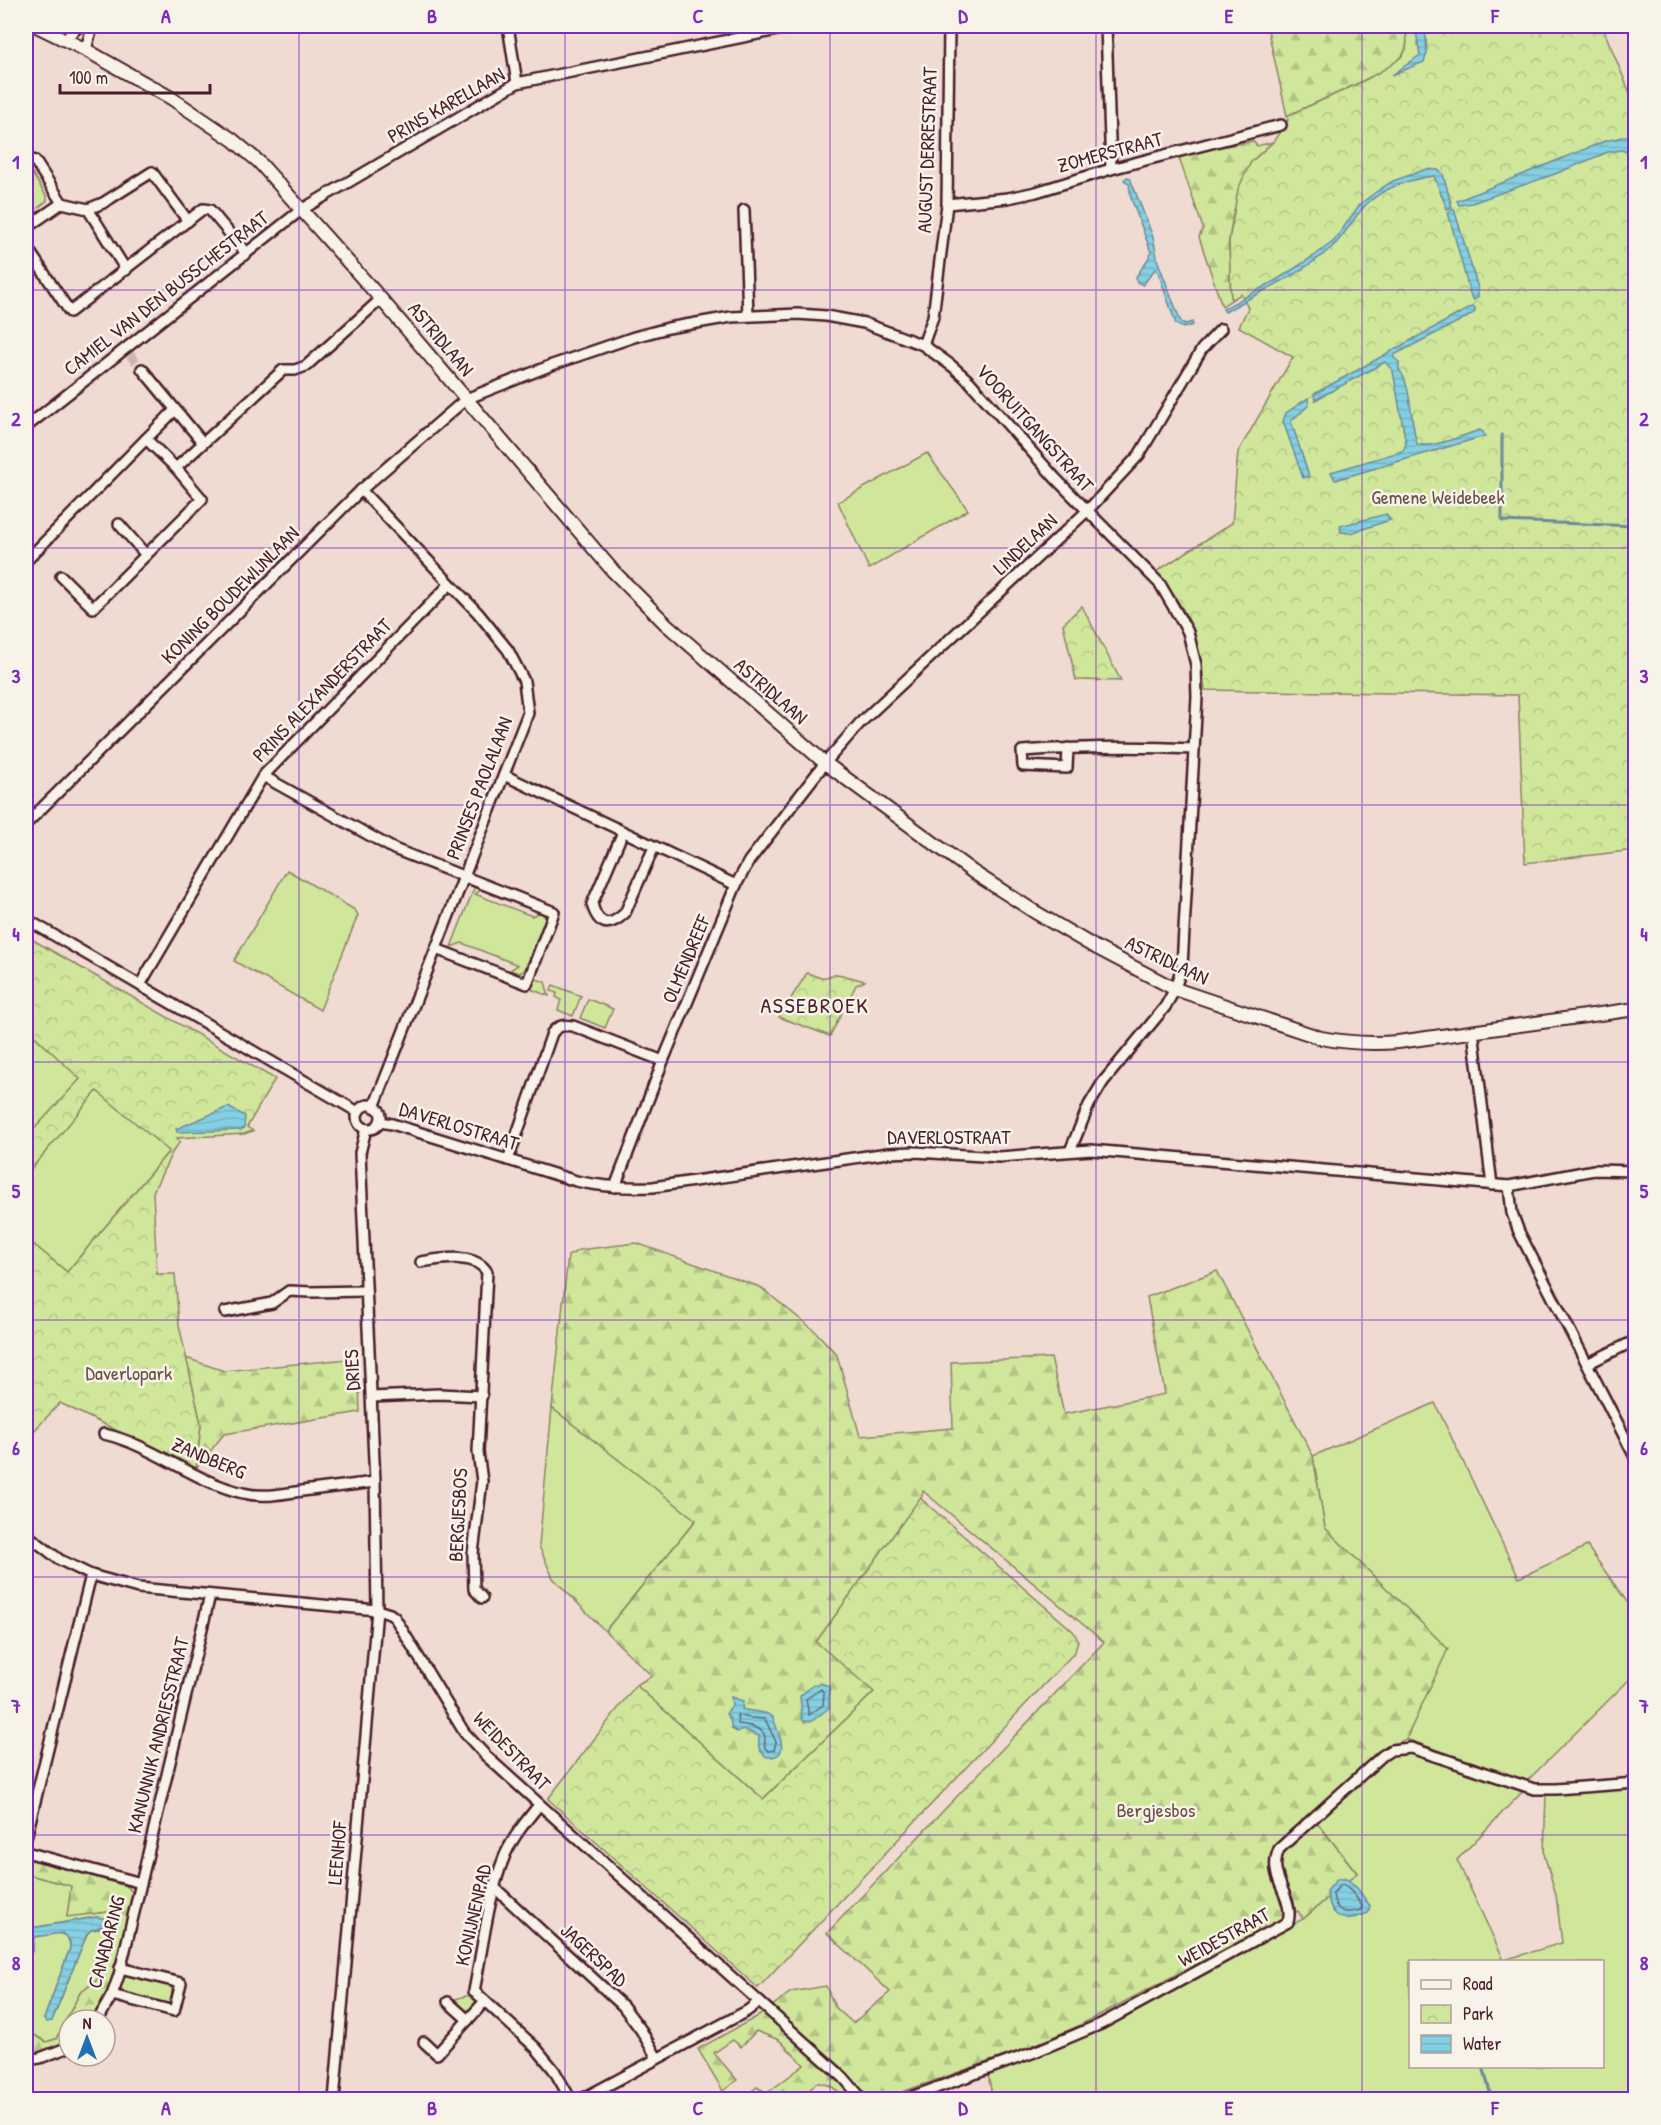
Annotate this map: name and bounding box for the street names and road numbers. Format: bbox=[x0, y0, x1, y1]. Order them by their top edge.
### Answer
street label: PRINS KARELLAAN bbox=[382, 60, 509, 149]
street label: AUGUST DERRESTRAAT bbox=[910, 66, 943, 234]
street label: ZOMERSTRAAT bbox=[1054, 124, 1166, 178]
street label: CAMIEL VAN DEN BUSSCHESTRAAT bbox=[58, 204, 274, 381]
street label: ASTRIDLAAN bbox=[402, 296, 480, 382]
street label: VOORUITGANGSTRAAT bbox=[971, 358, 1101, 498]
street label: LINDELAAN bbox=[987, 507, 1063, 580]
street label: KONING BOUDEWIJNLAAN bbox=[155, 520, 305, 670]
street label: PRINS ALEXANDERSTRAAT bbox=[246, 611, 398, 767]
street label: ASTRIDLAAN bbox=[729, 651, 814, 730]
street label: PRINSES PAOLALAAN bbox=[439, 712, 518, 863]
street label: OLMENDREEF bbox=[655, 910, 716, 1007]
street label: ASTRIDLAAN bbox=[1121, 928, 1213, 991]
street label: DAVERLOSTRAAT bbox=[396, 1095, 523, 1157]
street label: DAVERLOSTRAAT bbox=[887, 1123, 1011, 1150]
street label: DRIES bbox=[337, 1349, 366, 1391]
street label: ZANDBERG bbox=[168, 1430, 251, 1485]
street label: BERGJESBOS bbox=[442, 1468, 473, 1562]
street label: KANUNNIK ANDRIESSTRAAT bbox=[120, 1633, 195, 1836]
street label: WEIDESTRAAT bbox=[468, 1705, 557, 1797]
street label: LEENHOF bbox=[320, 1820, 353, 1886]
street label: KONIJNENPAD bbox=[448, 1861, 497, 1968]
street label: CANADARING bbox=[80, 1892, 131, 1991]
street label: WEIDESTRAAT bbox=[1173, 1900, 1275, 1973]
street label: JAGERSPAD bbox=[555, 1917, 634, 1993]

